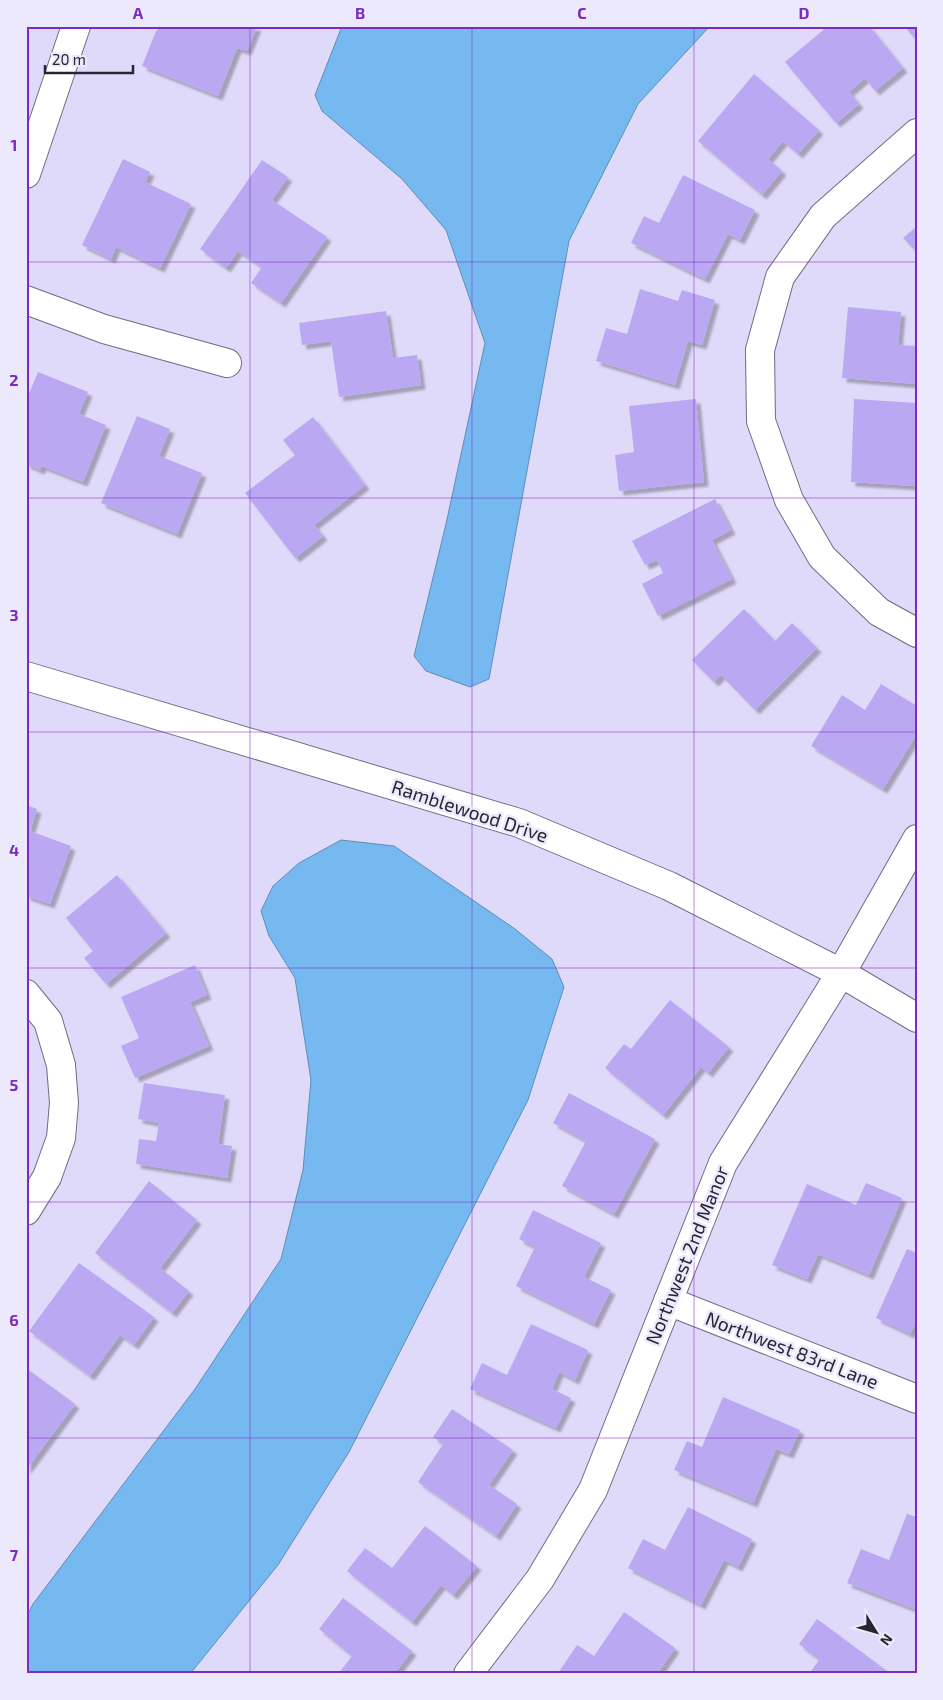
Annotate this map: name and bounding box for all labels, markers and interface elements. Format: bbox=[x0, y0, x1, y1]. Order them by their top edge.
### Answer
text: A bbox=[133, 3, 144, 22]
text: B bbox=[355, 3, 365, 22]
text: C bbox=[577, 3, 587, 22]
text: D bbox=[799, 3, 810, 22]
scale bar bbox=[45, 42, 132, 74]
text: 20 m bbox=[52, 50, 86, 68]
text: 1 bbox=[11, 135, 17, 154]
text: 2 bbox=[9, 370, 19, 389]
text: 3 bbox=[9, 605, 19, 624]
street label: Ramblewood Drive bbox=[389, 774, 551, 847]
text: 4 bbox=[9, 840, 19, 859]
text: 5 bbox=[10, 1075, 19, 1094]
street label: Northwest 2nd Manor bbox=[640, 1162, 733, 1347]
street label: Northwest 83rd Lane bbox=[703, 1306, 882, 1393]
text: 6 bbox=[9, 1310, 19, 1329]
text: 7 bbox=[10, 1545, 19, 1564]
north arrow bbox=[850, 1608, 900, 1658]
text: N bbox=[877, 1631, 897, 1649]

